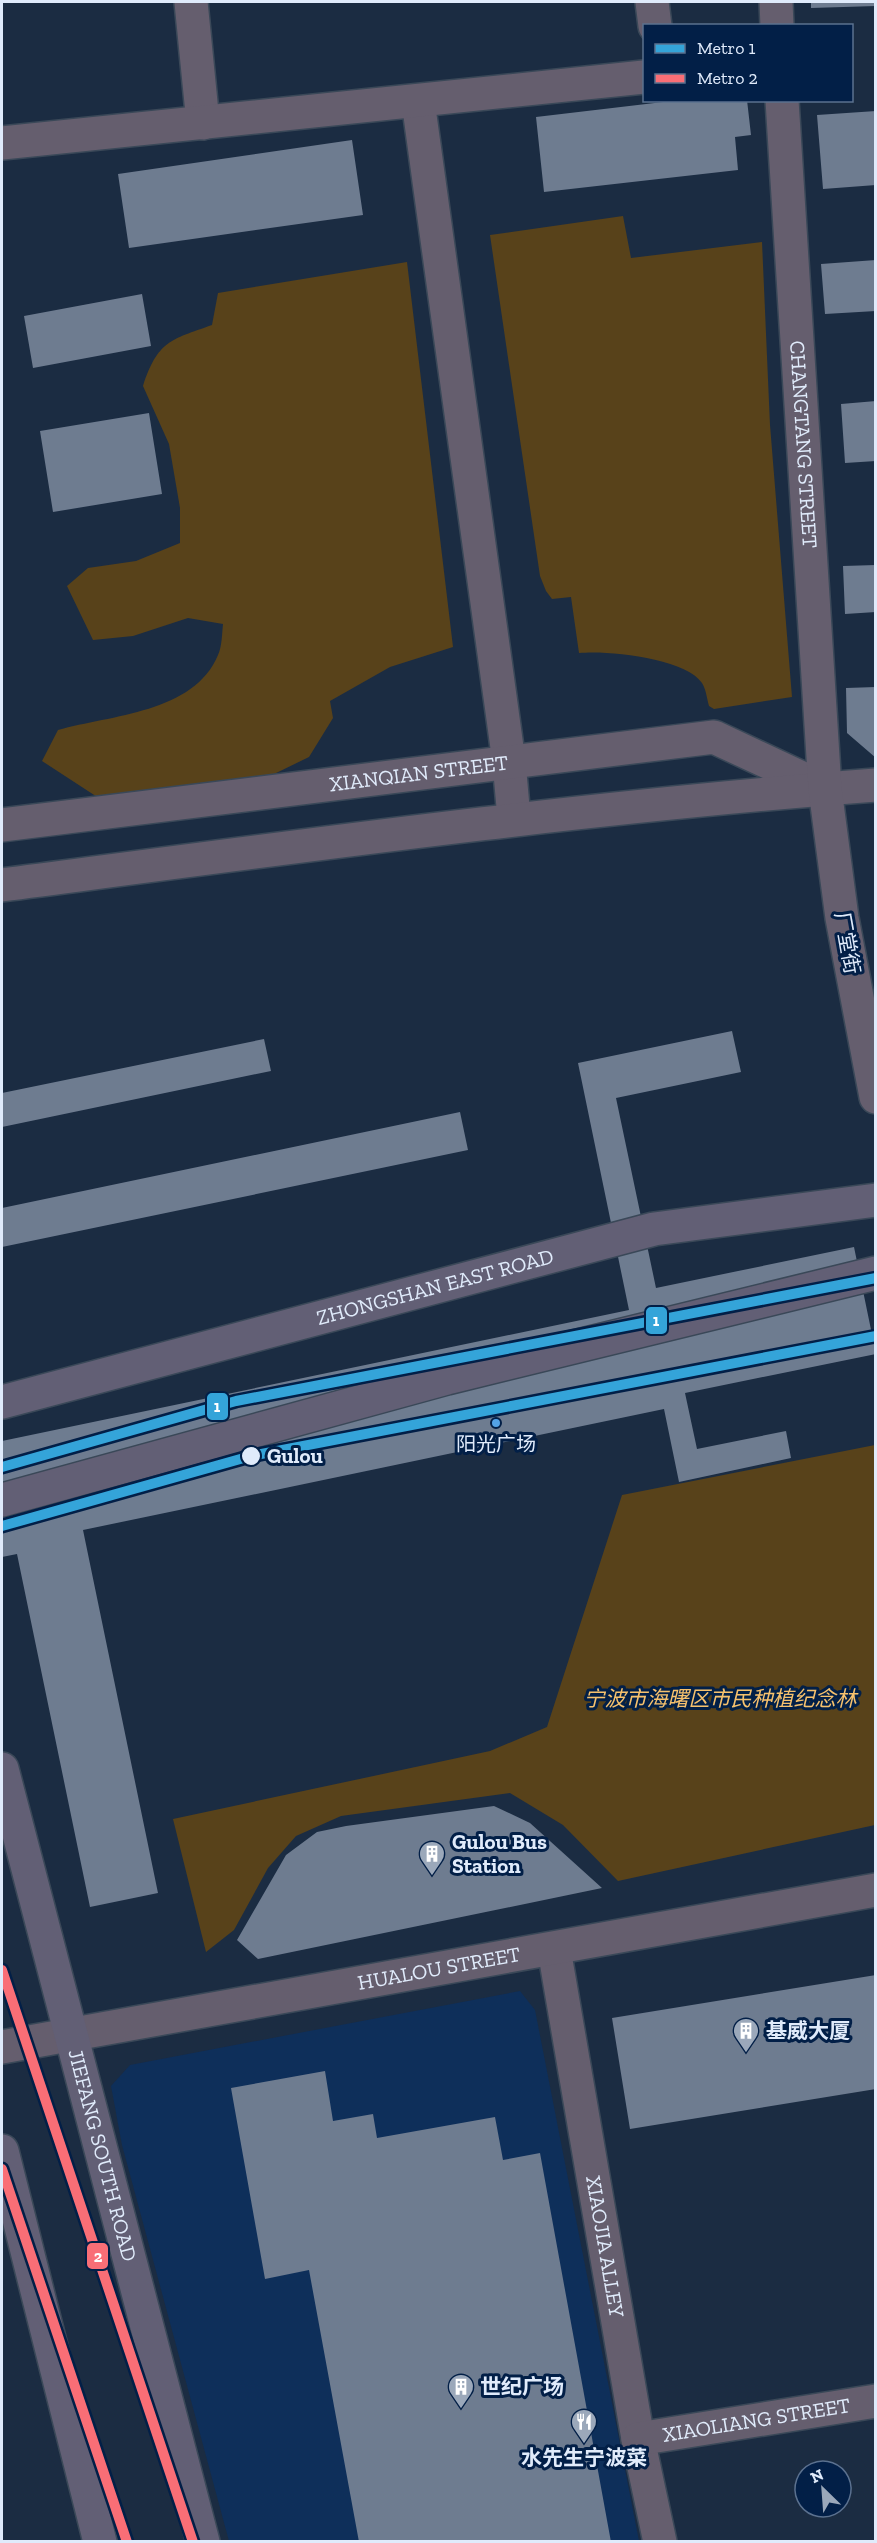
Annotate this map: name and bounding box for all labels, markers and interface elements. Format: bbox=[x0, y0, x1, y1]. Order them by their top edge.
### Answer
legend bbox=[643, 24, 853, 102]
text: Metro 1 bbox=[697, 37, 755, 59]
text: Metro 2 bbox=[697, 67, 758, 89]
street label: CHANGTANG STREET bbox=[785, 340, 823, 549]
street label: XIANQIAN STREET bbox=[328, 750, 509, 796]
street label: 厂堂街 bbox=[830, 910, 865, 976]
street label: ZHONGSHAN EAST ROAD bbox=[314, 1243, 556, 1330]
line badge: 1 bbox=[645, 1306, 668, 1335]
text: 1 bbox=[653, 1311, 660, 1330]
line badge: 1 bbox=[206, 1392, 229, 1421]
text: 1 bbox=[214, 1397, 221, 1416]
marker: 阳光广场 bbox=[490, 1417, 502, 1429]
place label: 阳光广场 bbox=[456, 1432, 536, 1456]
place label: Gulou bbox=[267, 1443, 323, 1468]
marker: Gulou bbox=[240, 1445, 262, 1467]
park label: 宁波市海曙区市民种植纪念林 bbox=[584, 1686, 859, 1711]
place label: Gulou Bus Station bbox=[452, 1829, 547, 1878]
building icon: Gulou Bus Station bbox=[417, 1839, 447, 1877]
street label: HUALOU STREET bbox=[355, 1941, 522, 1995]
building icon: 基威大厦 bbox=[731, 2016, 761, 2054]
place label: 基威大厦 bbox=[766, 2018, 850, 2043]
street label: JIEFANG SOUTH ROAD bbox=[63, 2046, 142, 2264]
street label: XIAOJIA ALLEY bbox=[581, 2174, 630, 2319]
line badge: 2 bbox=[86, 2242, 109, 2270]
text: 2 bbox=[94, 2247, 103, 2266]
building icon: 世纪广场 bbox=[446, 2372, 476, 2410]
place label: 世纪广场 bbox=[480, 2374, 564, 2399]
street label: XIAOLIANG STREET bbox=[661, 2392, 852, 2447]
restaurant icon: 水先生宁波菜 bbox=[569, 2407, 599, 2445]
place label: 水先生宁波菜 bbox=[521, 2445, 647, 2470]
north arrow bbox=[793, 2459, 853, 2519]
text: N bbox=[807, 2465, 826, 2487]

